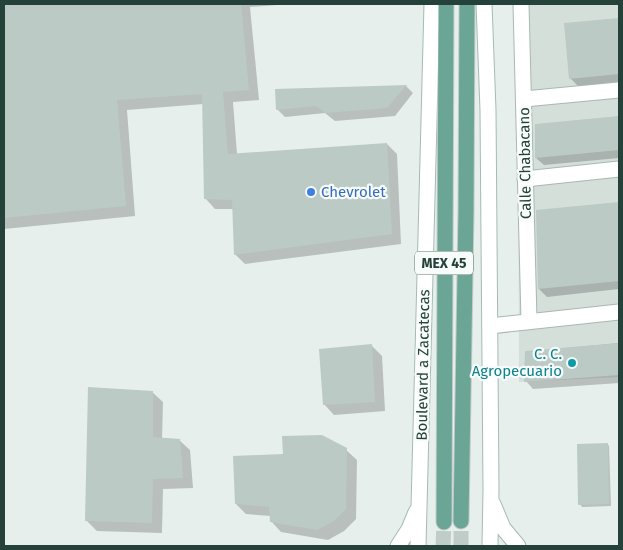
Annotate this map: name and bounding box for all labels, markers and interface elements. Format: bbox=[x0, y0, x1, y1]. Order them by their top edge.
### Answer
street label: Calle Chabacano bbox=[515, 107, 535, 219]
place label: Chevrolet bbox=[321, 183, 386, 201]
marker: Chevrolet bbox=[305, 186, 317, 198]
road number: MEX 45 bbox=[415, 252, 473, 274]
street label: Boulevard a Zacatecas bbox=[413, 289, 433, 441]
place label: C. C. Agropecuario bbox=[472, 345, 562, 380]
marker: C. C. Agropecuario bbox=[566, 357, 578, 369]

